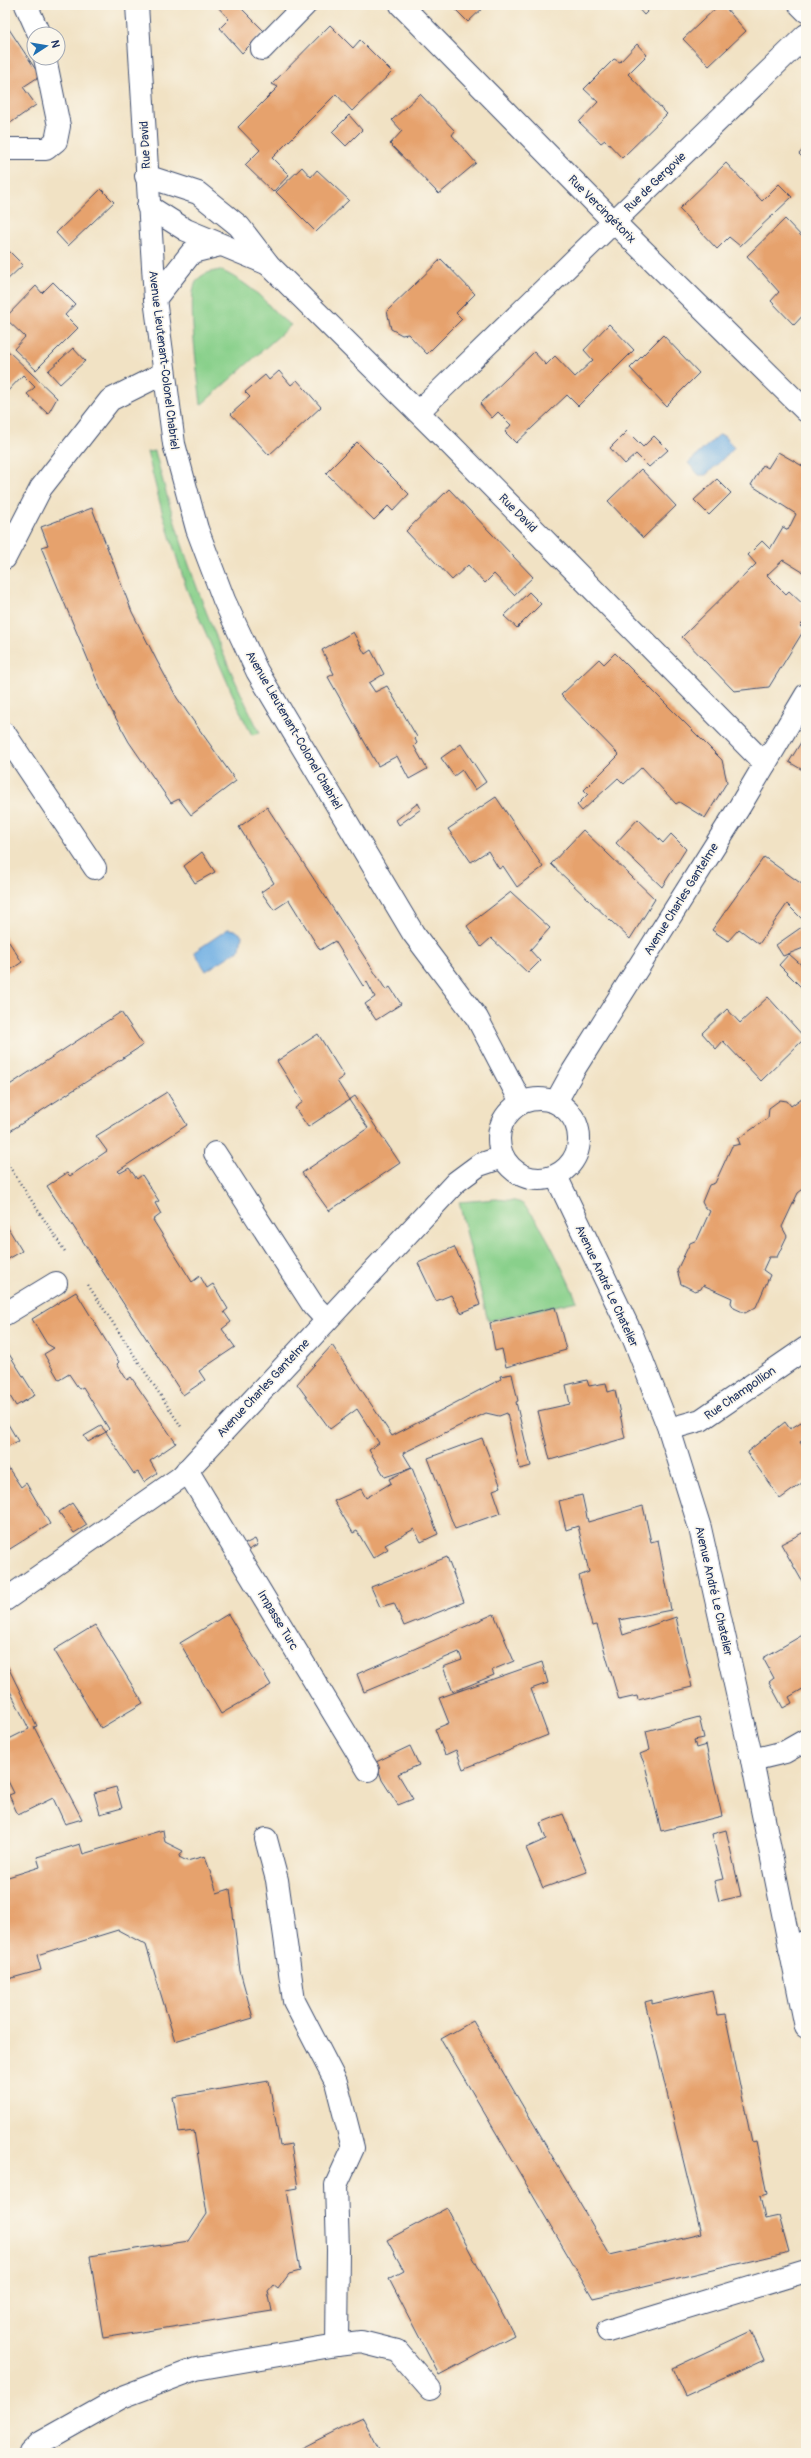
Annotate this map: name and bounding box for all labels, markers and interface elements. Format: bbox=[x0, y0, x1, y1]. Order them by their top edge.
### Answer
north arrow bbox=[26, 26, 66, 66]
text: N bbox=[48, 39, 63, 50]
street label: Rue David bbox=[137, 120, 154, 169]
street label: Rue de Gergovie bbox=[621, 149, 689, 216]
street label: Rue Vercingétorix bbox=[565, 172, 639, 246]
street label: Avenue Lieutenant-Colonel Chabriel bbox=[145, 270, 182, 451]
street label: Rue David bbox=[495, 491, 540, 536]
street label: Avenue Lieutenant-Colonel Chabriel bbox=[242, 648, 345, 812]
street label: Avenue Charles Gantelme bbox=[641, 840, 722, 958]
street label: Avenue André Le Chatelier bbox=[572, 1223, 642, 1350]
street label: Avenue Charles Gantelme bbox=[214, 1336, 313, 1441]
street label: Rue Champollion bbox=[702, 1363, 779, 1424]
street label: Avenue André Le Chatelier bbox=[691, 1525, 736, 1658]
street label: Impasse Turc bbox=[254, 1588, 301, 1653]

